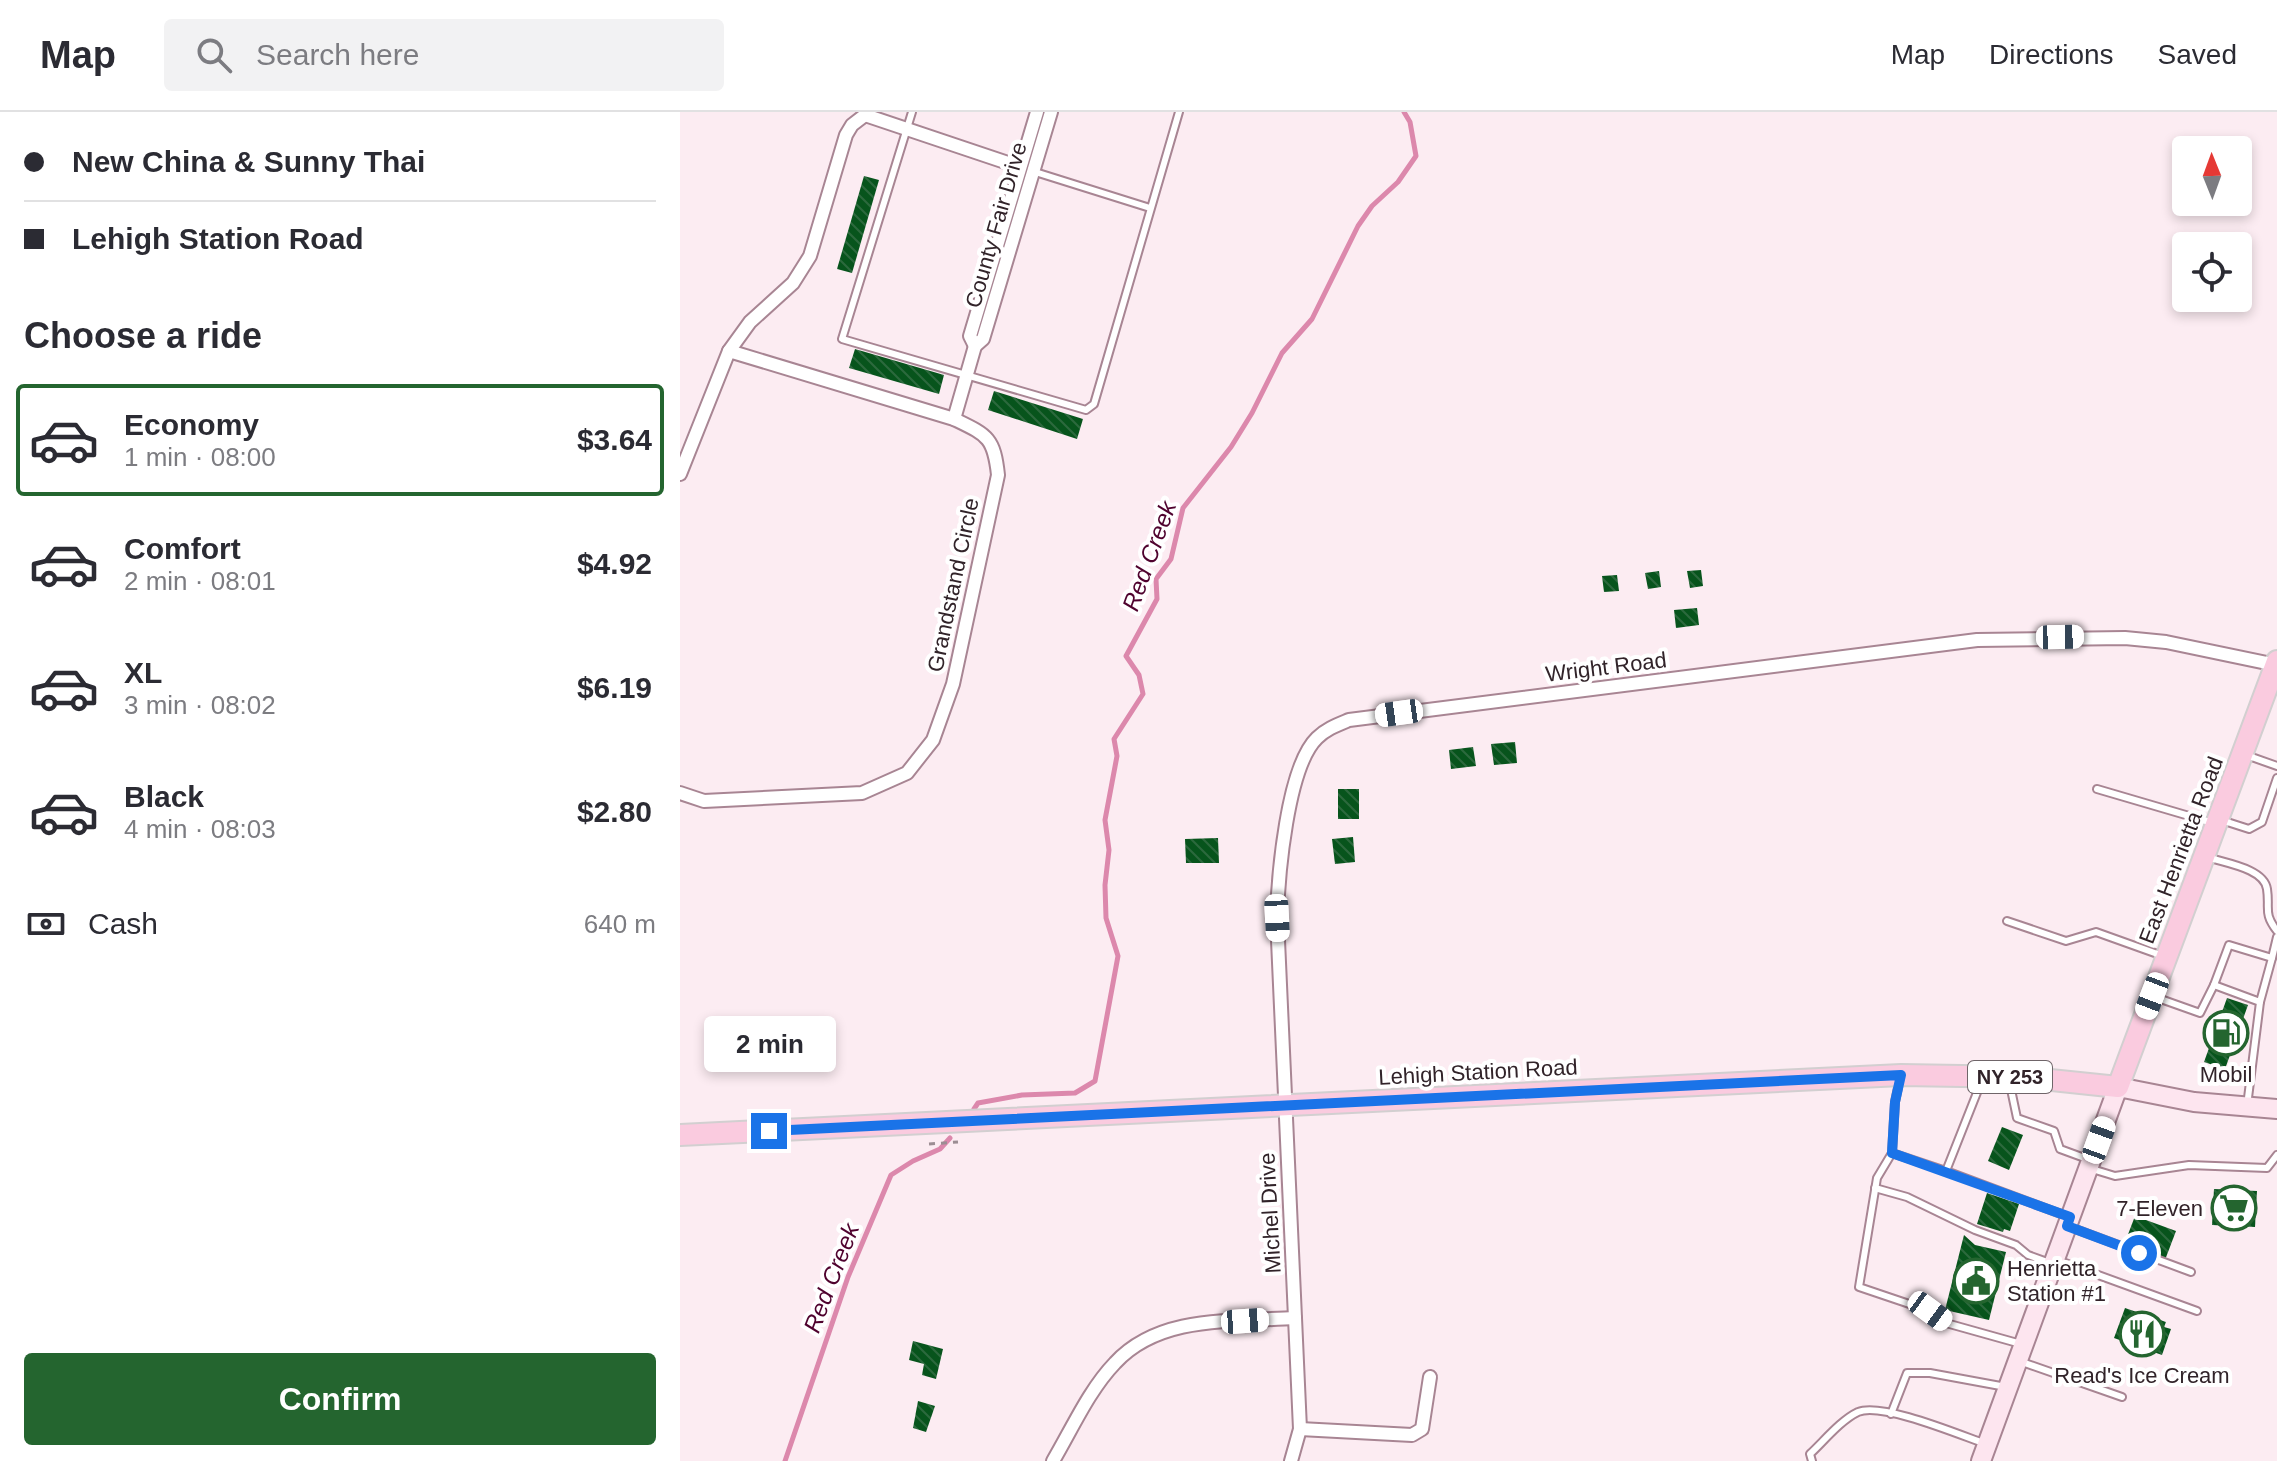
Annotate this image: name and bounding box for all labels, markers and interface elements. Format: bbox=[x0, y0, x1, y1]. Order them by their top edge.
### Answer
search box bbox=[164, 19, 724, 91]
icon: search bbox=[192, 33, 236, 77]
text: Map bbox=[40, 34, 116, 76]
text: Search here bbox=[256, 38, 419, 71]
text: Map bbox=[1891, 39, 1945, 70]
text: Directions bbox=[1989, 39, 2114, 70]
text: Saved bbox=[2158, 39, 2237, 70]
north arrow bbox=[2172, 136, 2252, 216]
map controls bbox=[2172, 136, 2252, 312]
street label: County Fair Drive bbox=[960, 139, 1032, 311]
text: New China & Sunny Thai bbox=[72, 145, 425, 178]
text: Lehigh Station Road bbox=[72, 222, 364, 255]
button: locate bbox=[2172, 232, 2252, 312]
text: Choose a ride bbox=[24, 315, 262, 356]
icon: car bbox=[28, 404, 100, 476]
text: Economy bbox=[124, 408, 259, 441]
text: $3.64 bbox=[577, 423, 652, 456]
text: 1 min · 08:00 bbox=[124, 442, 276, 472]
street label: Grandstand Circle bbox=[922, 496, 984, 674]
water label: Red Creek bbox=[1117, 496, 1182, 615]
icon: car bbox=[28, 528, 100, 600]
text: Comfort bbox=[124, 532, 241, 565]
text: $4.92 bbox=[577, 547, 652, 580]
text: 2 min · 08:01 bbox=[124, 566, 276, 596]
car bbox=[2036, 625, 2084, 649]
street label: Wright Road bbox=[1544, 647, 1668, 687]
icon: car bbox=[28, 652, 100, 724]
text: XL bbox=[124, 656, 162, 689]
text: $6.19 bbox=[577, 671, 652, 704]
text: 3 min · 08:02 bbox=[124, 690, 276, 720]
car bbox=[1374, 698, 1424, 728]
street label: East Henrietta Road bbox=[2134, 753, 2228, 947]
icon: car bbox=[28, 776, 100, 848]
text: Black bbox=[124, 780, 204, 813]
text: $2.80 bbox=[577, 795, 652, 828]
text: 4 min · 08:03 bbox=[124, 814, 276, 844]
car bbox=[1264, 893, 1290, 943]
icon: cash bbox=[24, 902, 68, 946]
text: Cash bbox=[88, 907, 158, 940]
text: 640 m bbox=[584, 909, 656, 939]
car bbox=[2132, 969, 2172, 1023]
fuel station icon: Mobil bbox=[2202, 1009, 2250, 1057]
callout: 2 min bbox=[703, 1015, 835, 1071]
text: 2 min bbox=[736, 1029, 804, 1059]
street label: Lehigh Station Road bbox=[1378, 1054, 1578, 1090]
road number: NY 253 bbox=[1968, 1061, 2052, 1093]
place label: Mobil bbox=[2200, 1062, 2252, 1087]
route end bbox=[751, 1113, 787, 1149]
car bbox=[2080, 1113, 2118, 1167]
street label: Michel Drive bbox=[1254, 1152, 1286, 1274]
supermarket icon: 7-Eleven bbox=[2210, 1184, 2258, 1232]
place label: 7-Eleven bbox=[2116, 1196, 2203, 1221]
water label: Red Creek bbox=[798, 1218, 865, 1336]
route start bbox=[2121, 1235, 2157, 1271]
place label: Henrietta Station #1 bbox=[2007, 1256, 2106, 1306]
public building icon: Henrietta Station #1 bbox=[1952, 1257, 2000, 1305]
car bbox=[1904, 1287, 1956, 1335]
car bbox=[1220, 1307, 1270, 1335]
restaurant icon: Read's Ice Cream bbox=[2118, 1310, 2166, 1358]
button: Confirm bbox=[24, 1353, 656, 1445]
place label: Read's Ice Cream bbox=[2054, 1363, 2230, 1388]

